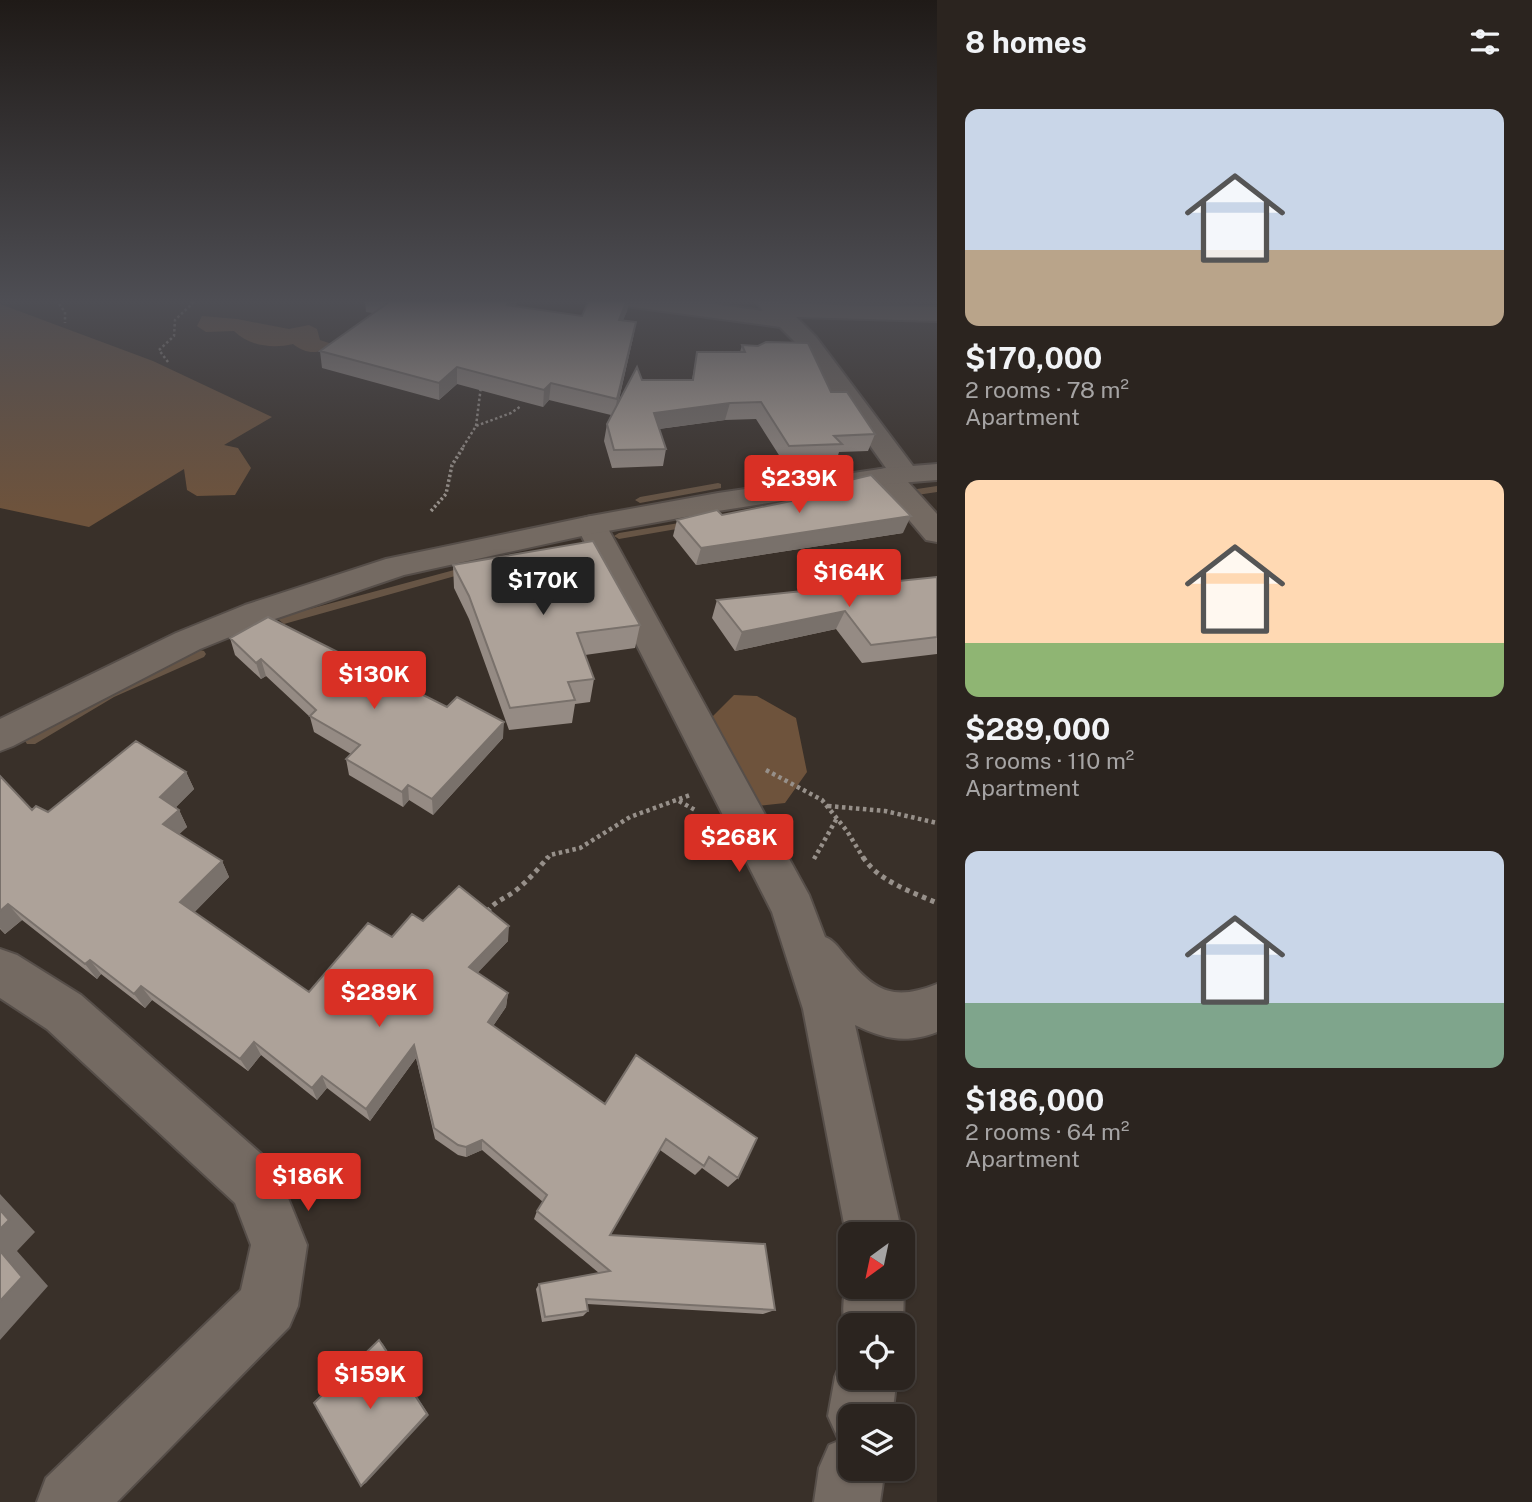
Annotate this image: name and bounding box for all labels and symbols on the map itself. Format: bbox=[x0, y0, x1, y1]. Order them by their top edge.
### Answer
pin: $239K bbox=[750, 456, 848, 515]
pin: $164K bbox=[800, 550, 898, 609]
pin: $170K bbox=[494, 558, 592, 617]
pin: $130K bbox=[325, 652, 423, 711]
pin: $268K bbox=[690, 814, 788, 874]
pin: $289K bbox=[330, 970, 428, 1029]
pin: $186K bbox=[259, 1154, 357, 1213]
north arrow bbox=[838, 1222, 915, 1298]
pin: $159K bbox=[321, 1352, 419, 1411]

